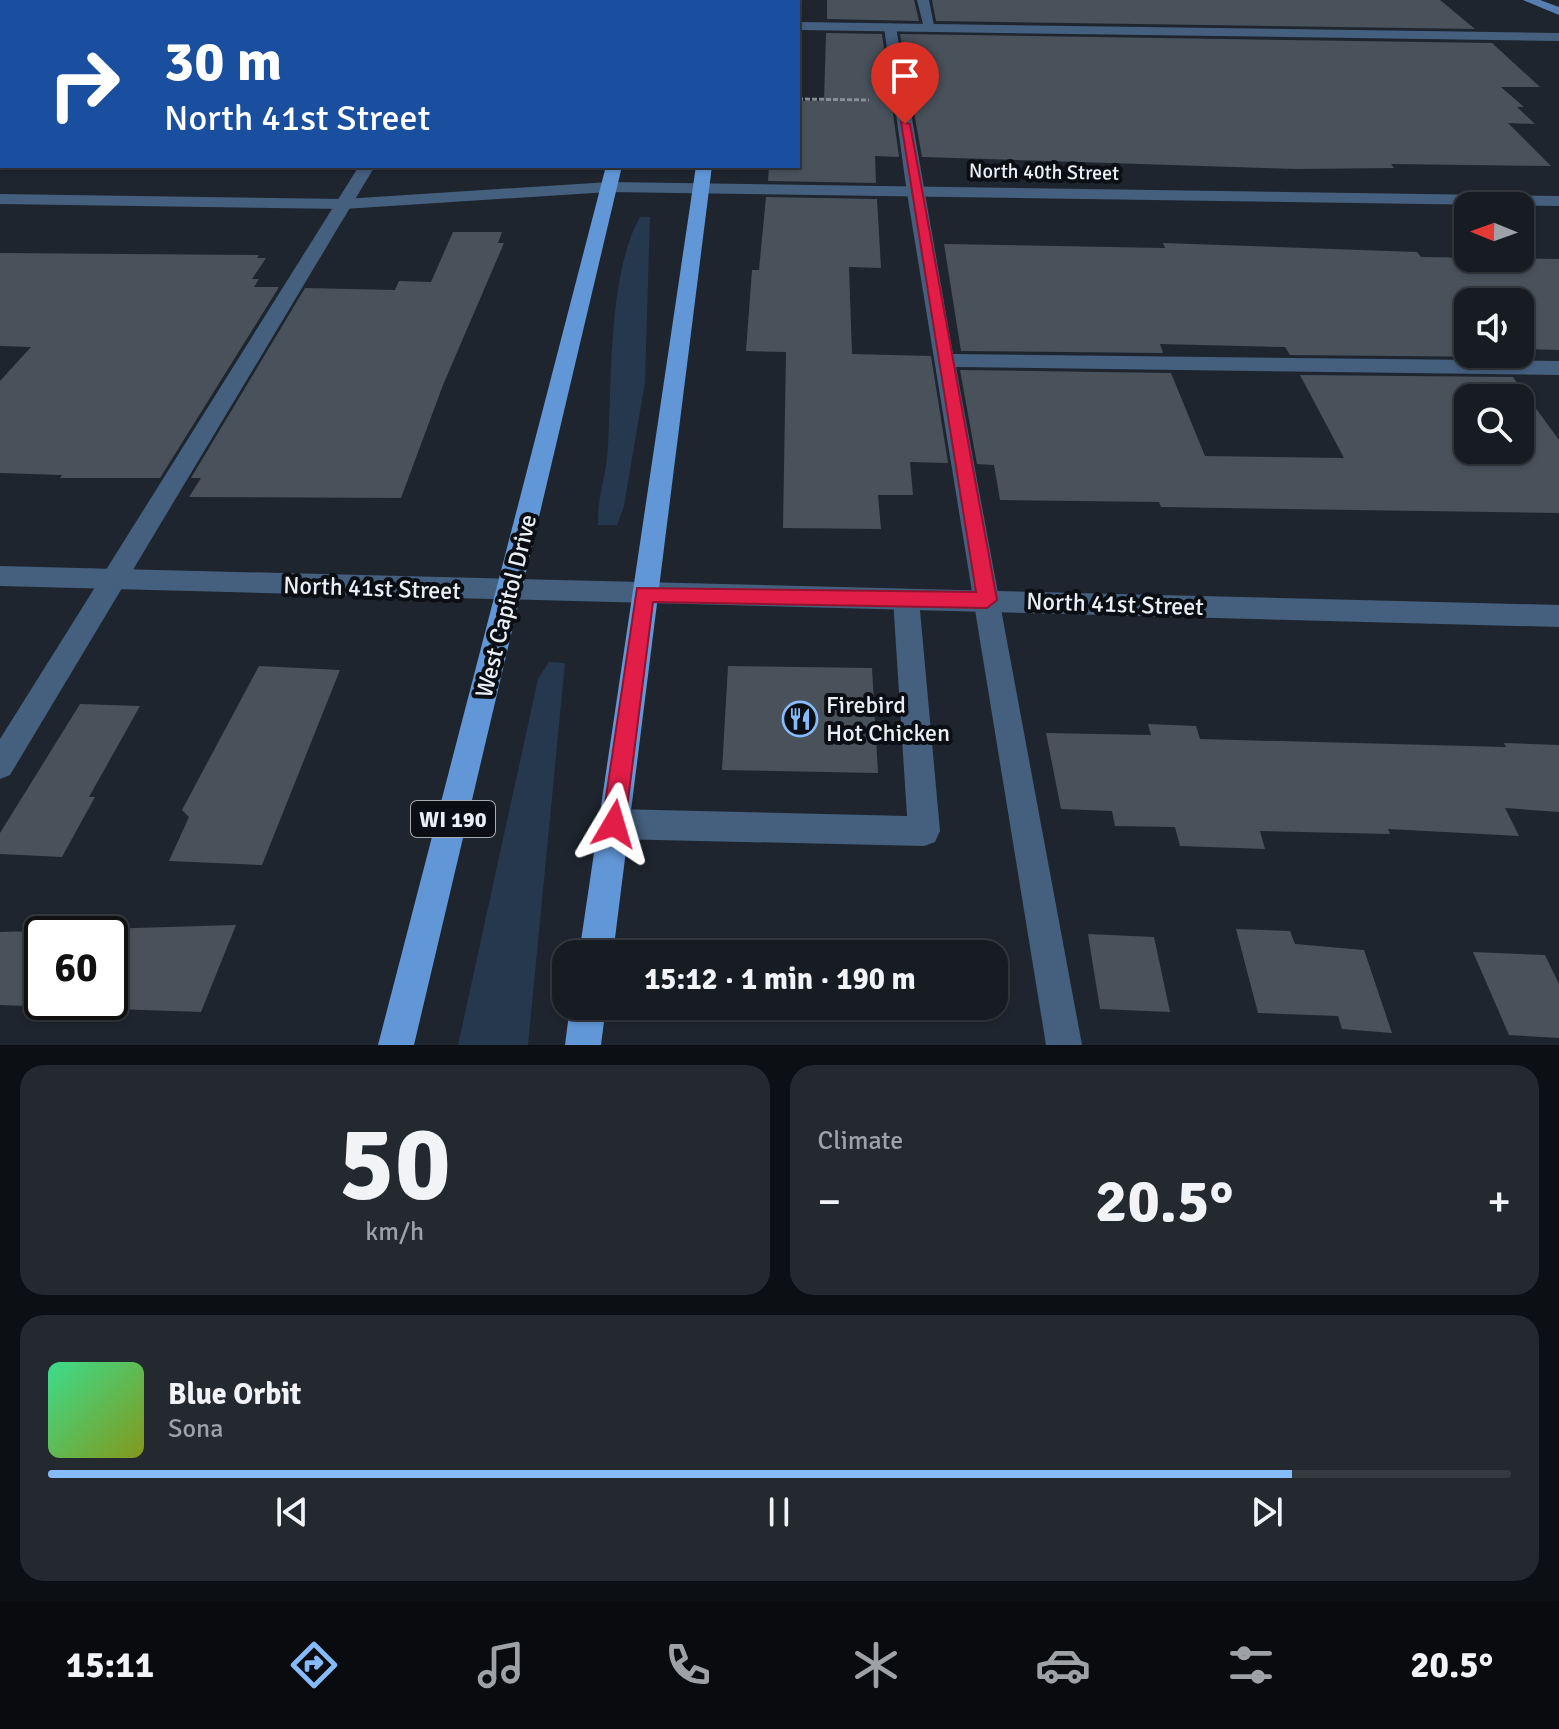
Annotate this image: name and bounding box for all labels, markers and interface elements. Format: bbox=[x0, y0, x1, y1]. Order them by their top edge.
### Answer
text: 30 m bbox=[164, 27, 282, 96]
icon: right bbox=[32, 32, 136, 136]
pin bbox=[871, 42, 939, 124]
icon: arrive bbox=[883, 54, 927, 98]
text: North 41st Street bbox=[164, 96, 430, 141]
street label: North 40th Street bbox=[969, 158, 1119, 186]
north arrow bbox=[1454, 192, 1534, 272]
map controls bbox=[1454, 192, 1534, 464]
button: sound bbox=[1454, 288, 1534, 368]
button: search bbox=[1454, 384, 1534, 464]
street label: West Capitol Drive bbox=[469, 511, 543, 701]
street label: North 41st Street bbox=[283, 570, 461, 606]
street label: North 41st Street bbox=[1026, 586, 1204, 622]
place label: Firebird Hot Chicken bbox=[826, 690, 950, 748]
restaurant icon: Firebird Hot Chicken bbox=[781, 700, 819, 738]
position arrow bbox=[572, 782, 656, 866]
road number: WI 190 bbox=[411, 801, 495, 837]
speed limit sign: 60 bbox=[24, 916, 128, 1020]
text: 15:12 · 1 min · 190 m bbox=[644, 961, 916, 998]
text: 50 bbox=[339, 1100, 451, 1228]
text: Climate bbox=[818, 1125, 903, 1157]
text: 20.5° bbox=[1095, 1165, 1233, 1239]
text: − bbox=[818, 1175, 841, 1229]
text: + bbox=[1487, 1175, 1511, 1229]
text: km/h bbox=[365, 1216, 424, 1248]
text: Blue Orbit bbox=[168, 1376, 301, 1413]
text: Sona bbox=[168, 1413, 223, 1445]
icon: previous bbox=[270, 1490, 314, 1534]
icon: pause bbox=[757, 1490, 801, 1534]
icon: next bbox=[1245, 1490, 1289, 1534]
icon: directions bbox=[286, 1637, 342, 1693]
icon: music bbox=[473, 1637, 529, 1693]
icon: phone bbox=[660, 1637, 716, 1693]
icon: climate bbox=[848, 1637, 904, 1693]
icon: car bbox=[1035, 1637, 1091, 1693]
icon: filters bbox=[1223, 1637, 1279, 1693]
text: 15:11 bbox=[66, 1643, 154, 1688]
text: 20.5° bbox=[1410, 1643, 1493, 1688]

